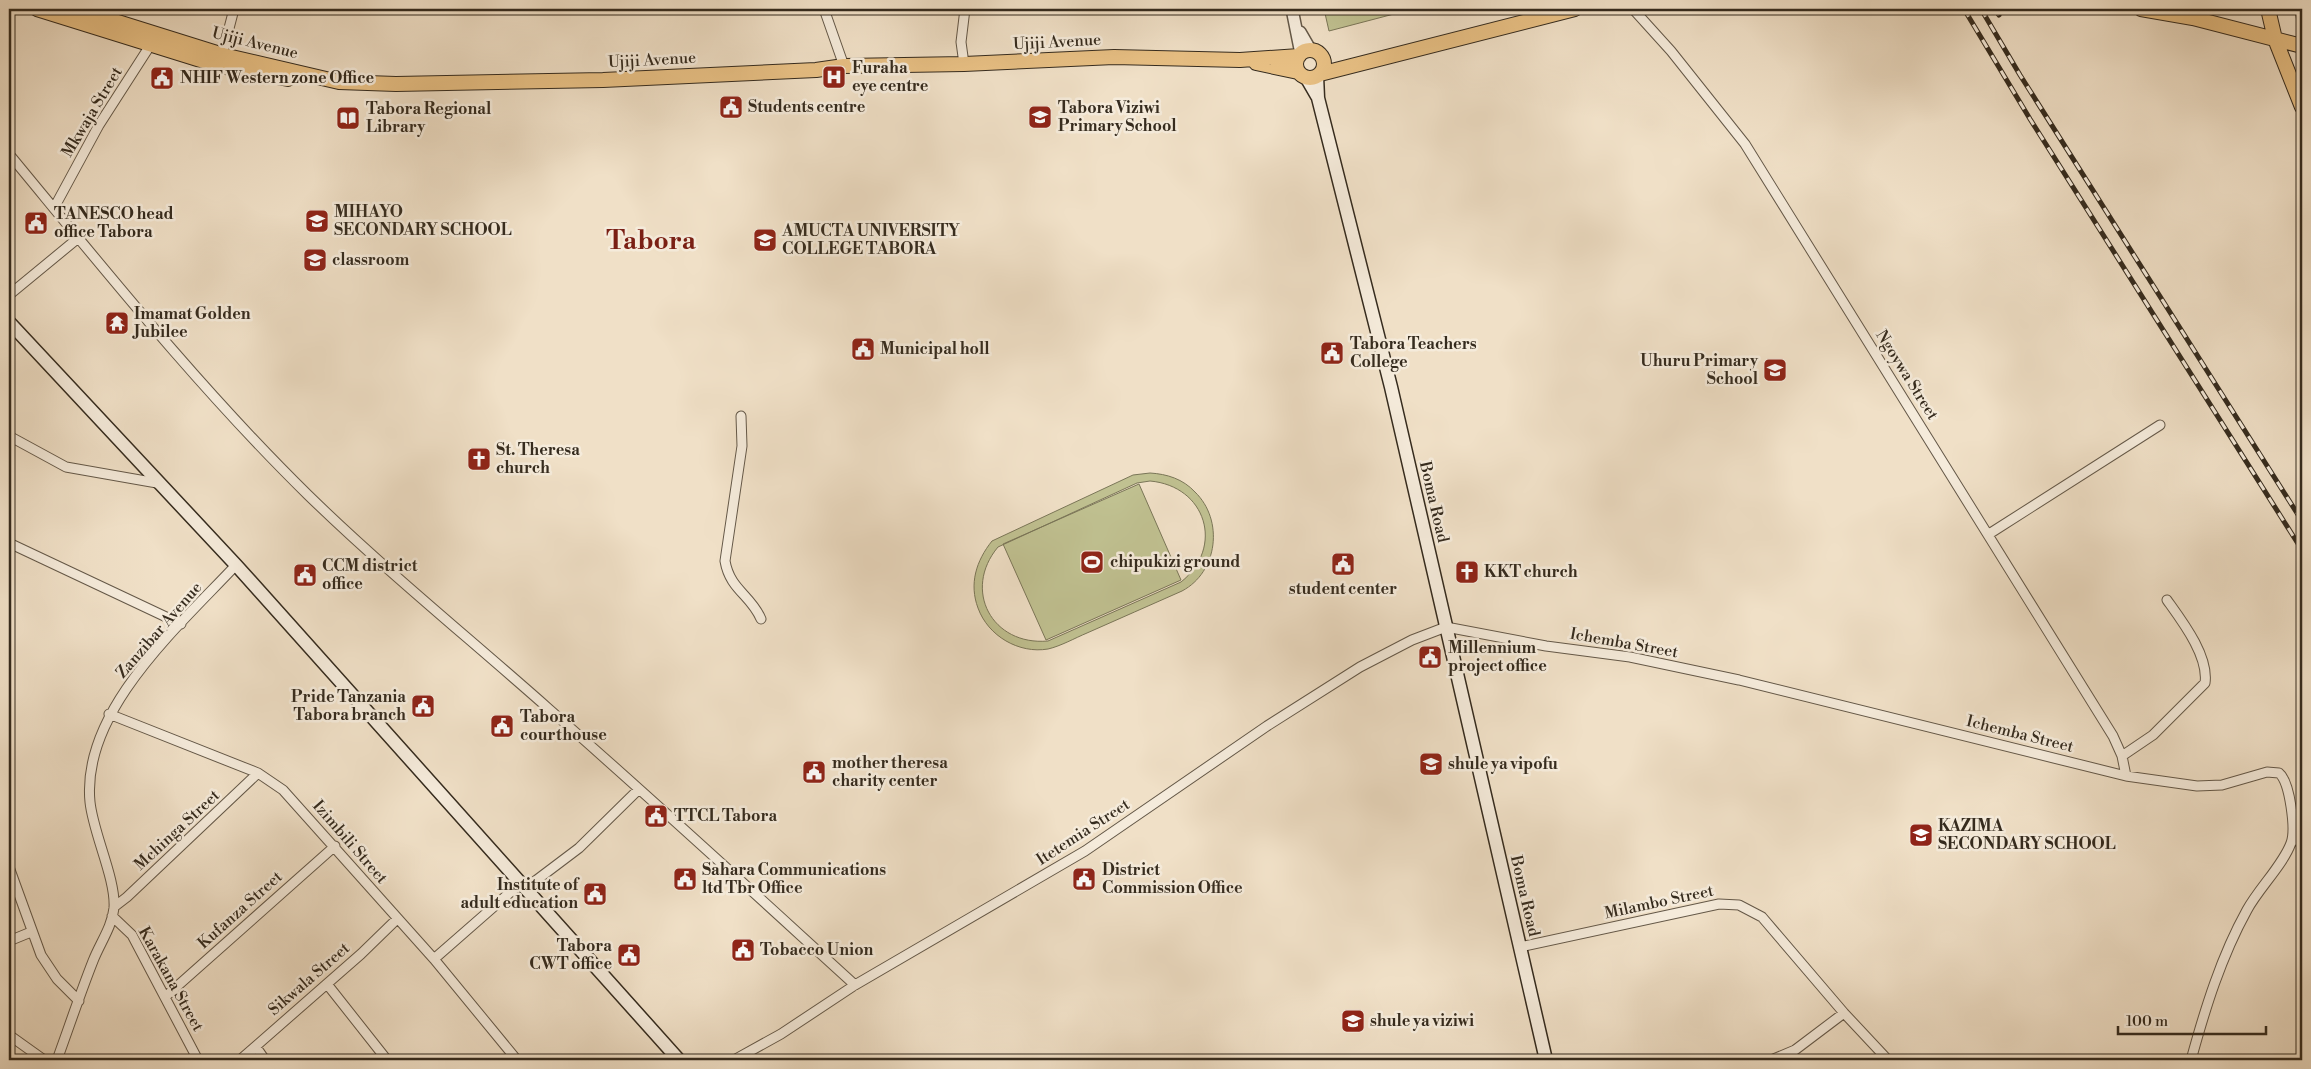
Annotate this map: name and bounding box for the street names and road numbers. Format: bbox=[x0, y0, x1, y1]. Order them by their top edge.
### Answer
street label: Ujiji Avenue bbox=[210, 23, 300, 63]
street label: Ujiji Avenue bbox=[1012, 30, 1102, 54]
street label: Ujiji Avenue bbox=[607, 48, 697, 72]
street label: Mkwaja Street bbox=[57, 63, 127, 161]
street label: Ngoywa Street bbox=[1871, 326, 1943, 424]
street label: Boma Road bbox=[1415, 458, 1453, 545]
street label: Zanzibar Avenue bbox=[112, 578, 206, 682]
street label: Ichemba Street bbox=[1568, 624, 1680, 662]
street label: Ichemba Street bbox=[1964, 711, 2076, 757]
street label: Mchinga Street bbox=[130, 785, 224, 875]
street label: Itetemia Street bbox=[1032, 794, 1134, 870]
street label: Izimbili Street bbox=[308, 796, 392, 888]
street label: Boma Road bbox=[1506, 852, 1544, 939]
street label: Kufanza Street bbox=[194, 867, 287, 953]
street label: Milambo Street bbox=[1603, 881, 1716, 923]
street label: Karakana Street bbox=[134, 923, 208, 1035]
street label: Sikwala Street bbox=[264, 938, 354, 1020]

